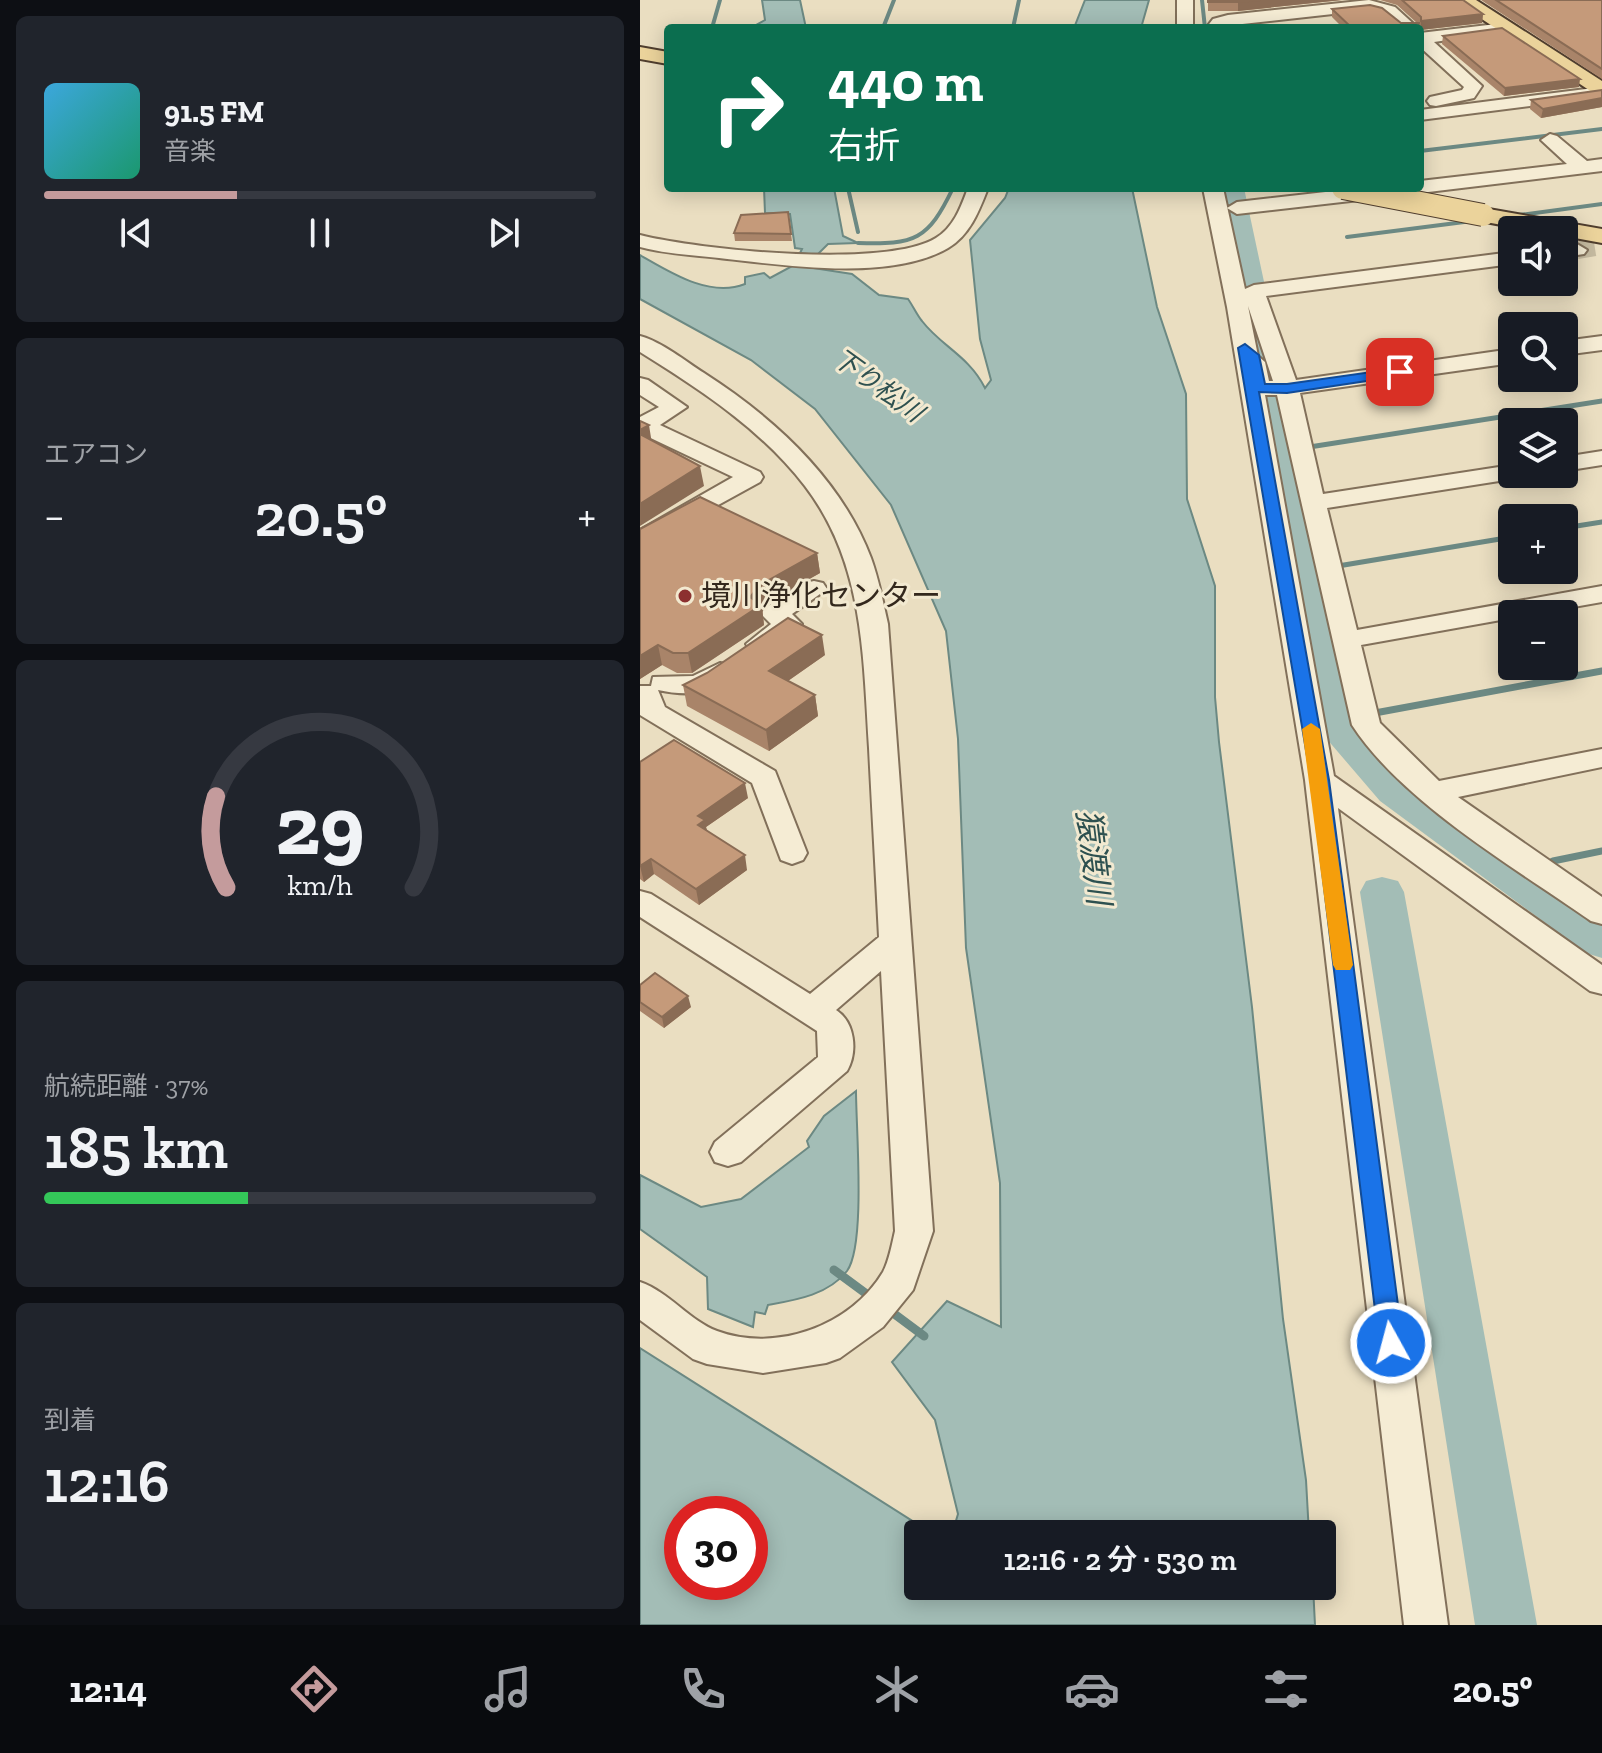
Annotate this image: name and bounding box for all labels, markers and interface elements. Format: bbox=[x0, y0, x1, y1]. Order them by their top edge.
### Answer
text: 440 m bbox=[828, 48, 984, 115]
icon: right bbox=[696, 56, 800, 160]
text: 91.5 FM bbox=[164, 94, 264, 130]
text: 右折 bbox=[828, 124, 900, 167]
text: 音楽 bbox=[164, 135, 216, 167]
icon: previous bbox=[114, 211, 158, 255]
icon: pause bbox=[298, 211, 342, 255]
icon: next bbox=[482, 211, 526, 255]
map controls bbox=[1498, 216, 1578, 680]
button: sound bbox=[1498, 216, 1578, 296]
button: search bbox=[1498, 312, 1578, 392]
pin bbox=[1366, 338, 1434, 406]
water label: 下り松川 bbox=[827, 341, 932, 430]
icon: arrive bbox=[1378, 350, 1422, 394]
button: layers bbox=[1498, 408, 1578, 488]
text: エアコン bbox=[44, 438, 148, 470]
text: 20.5° bbox=[254, 479, 388, 551]
text: − bbox=[44, 489, 65, 542]
text: + bbox=[577, 489, 596, 542]
button: + bbox=[1498, 504, 1578, 584]
place label: 境川浄化センター bbox=[701, 578, 941, 614]
marker: 境川浄化センター bbox=[676, 587, 694, 605]
button: − bbox=[1498, 600, 1578, 680]
text: 29 bbox=[275, 775, 365, 875]
water label: 猿渡川 bbox=[1069, 807, 1119, 910]
text: km/h bbox=[287, 869, 353, 903]
text: 航続距離 · 37% bbox=[44, 1070, 208, 1102]
text: 185 km bbox=[44, 1111, 228, 1183]
position arrow bbox=[1349, 1301, 1433, 1385]
text: 到着 bbox=[44, 1404, 96, 1436]
text: 12:16 bbox=[44, 1445, 170, 1517]
speed limit sign: 30 bbox=[664, 1496, 768, 1600]
text: 12:16 · 2 分 · 530 m bbox=[1003, 1542, 1237, 1578]
icon: directions bbox=[286, 1661, 342, 1717]
icon: music bbox=[480, 1661, 536, 1717]
icon: phone bbox=[675, 1661, 731, 1717]
icon: climate bbox=[869, 1661, 925, 1717]
icon: car bbox=[1064, 1661, 1120, 1717]
icon: filters bbox=[1258, 1661, 1314, 1717]
text: 12:14 bbox=[69, 1668, 147, 1711]
text: 20.5° bbox=[1453, 1668, 1533, 1711]

